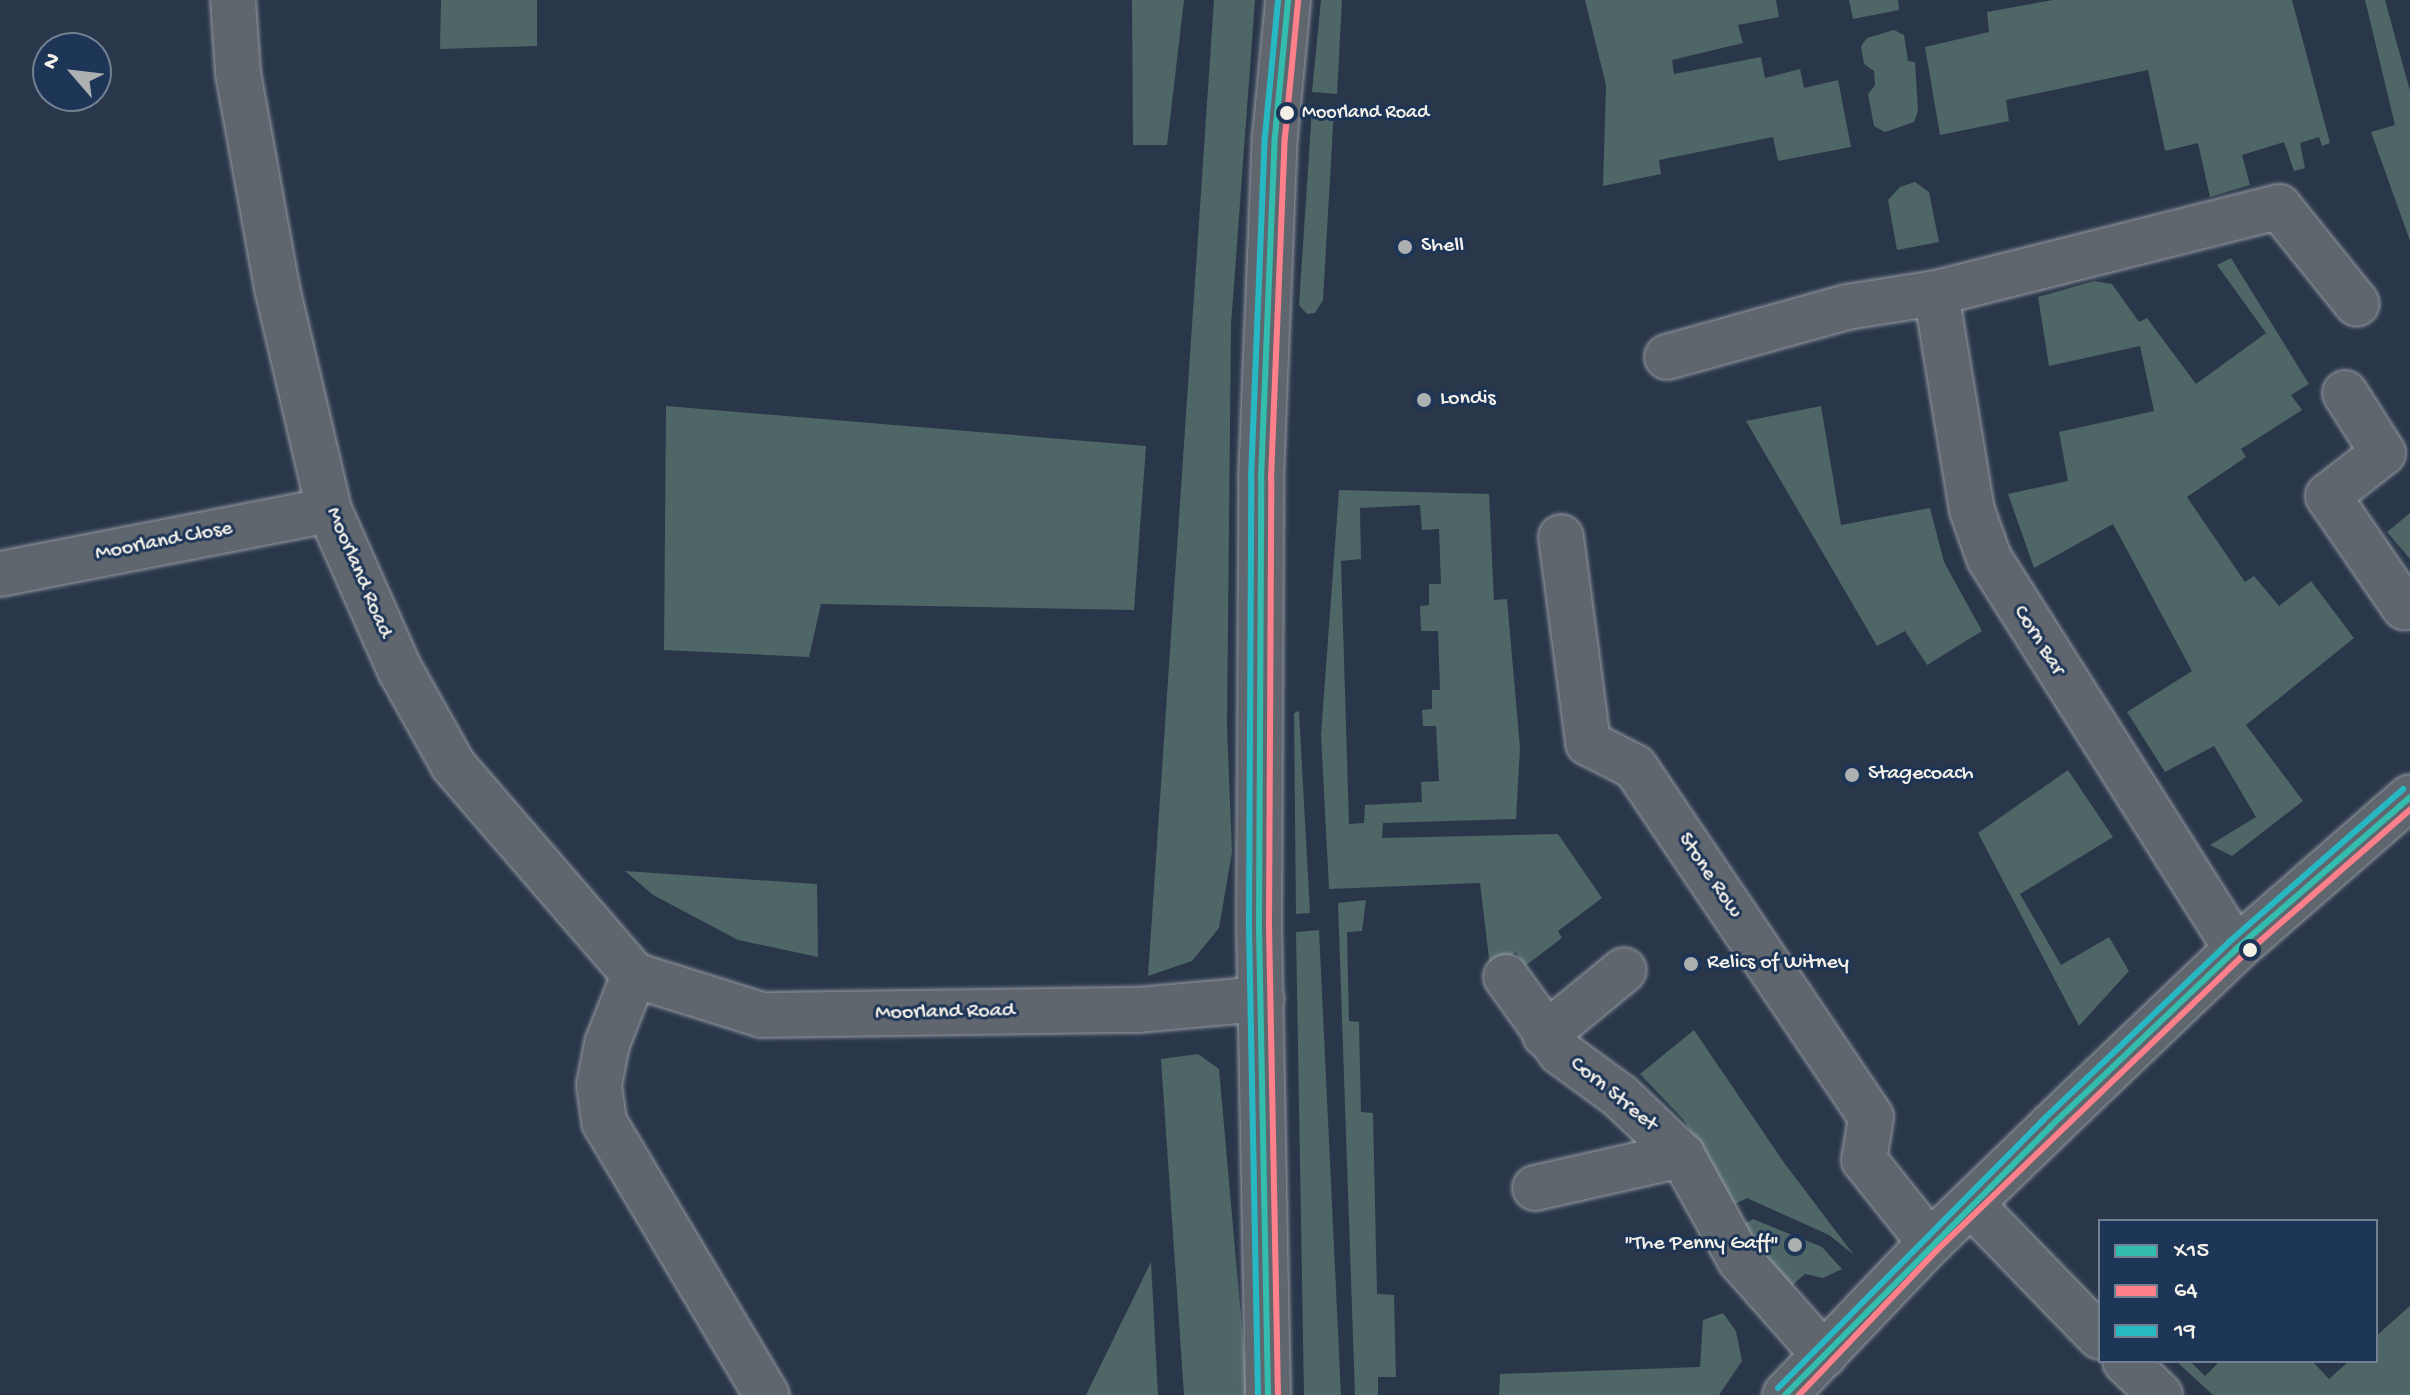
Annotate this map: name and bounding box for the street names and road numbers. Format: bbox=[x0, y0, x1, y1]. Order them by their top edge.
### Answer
street label: Moorland Road bbox=[319, 504, 397, 642]
street label: Moorland Close bbox=[93, 516, 235, 568]
street label: Corn Bar bbox=[2006, 601, 2070, 681]
street label: Stone Row bbox=[1671, 828, 1747, 924]
street label: Moorland Road bbox=[875, 999, 1015, 1027]
street label: Corn Street bbox=[1564, 1052, 1662, 1138]

